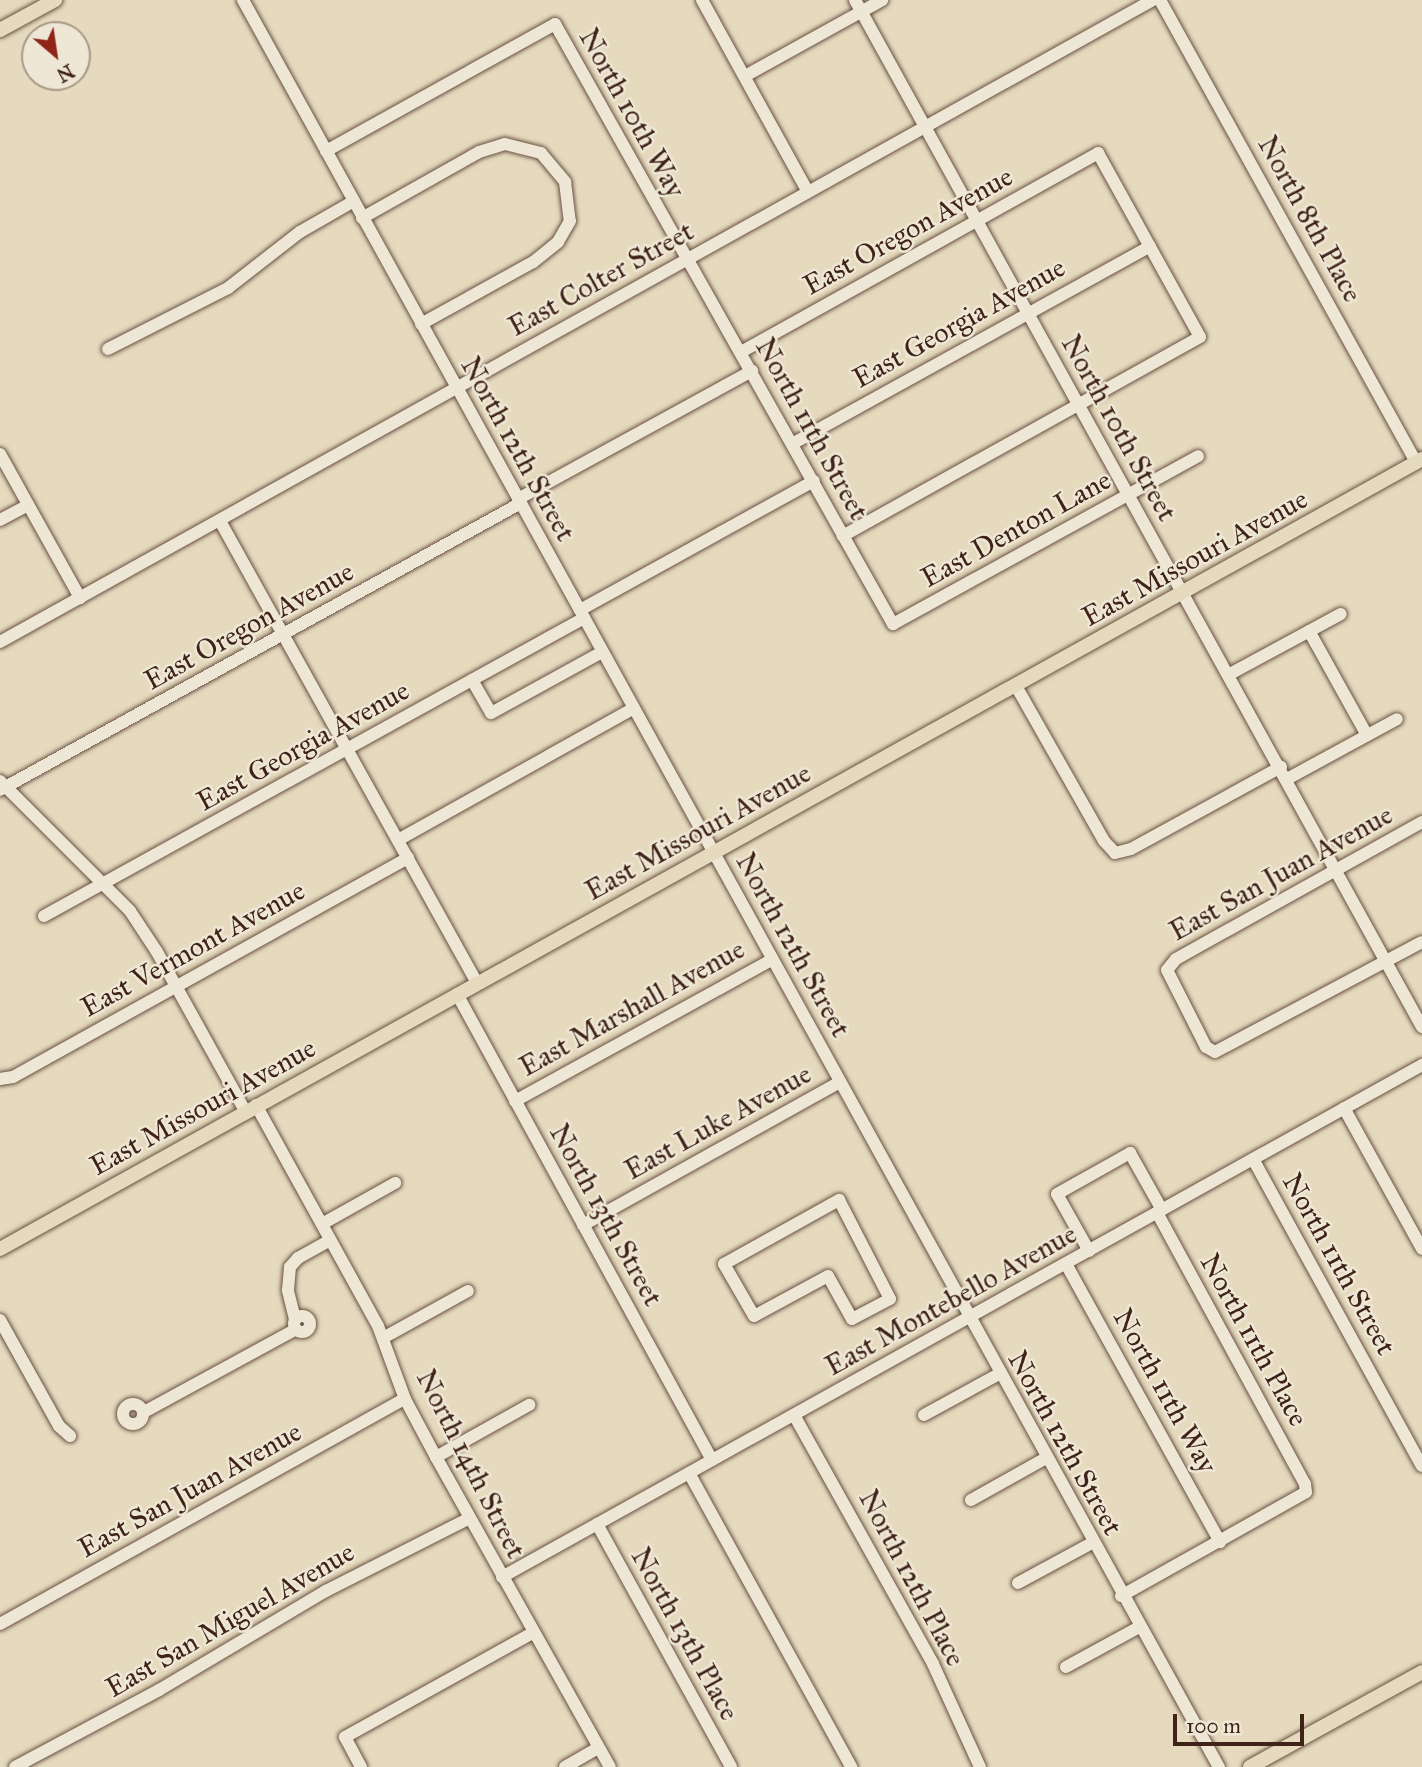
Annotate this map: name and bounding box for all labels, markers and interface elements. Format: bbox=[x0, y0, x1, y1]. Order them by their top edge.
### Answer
north arrow bbox=[21, 21, 91, 91]
street label: North 10th Way bbox=[572, 23, 692, 203]
text: N bbox=[53, 59, 78, 87]
street label: North 8th Place bbox=[1251, 130, 1369, 308]
street label: East Oregon Avenue bbox=[798, 160, 1018, 302]
street label: East Colter Street bbox=[503, 214, 699, 344]
street label: East Georgia Avenue bbox=[847, 251, 1071, 395]
street label: North 10th Street bbox=[1054, 329, 1184, 527]
street label: North 11th Street bbox=[748, 332, 876, 526]
street label: North 12th Street bbox=[454, 351, 582, 547]
street label: East Denton Lane bbox=[915, 463, 1117, 595]
street label: East Missouri Avenue bbox=[1076, 482, 1314, 634]
street label: East Oregon Avenue bbox=[139, 555, 359, 697]
street label: East Georgia Avenue bbox=[191, 674, 415, 818]
street label: East Missouri Avenue bbox=[579, 756, 817, 908]
street label: East San Juan Avenue bbox=[1164, 798, 1398, 948]
street label: North 12th Street bbox=[729, 847, 857, 1043]
street label: East Vermont Avenue bbox=[75, 874, 311, 1024]
street label: East Marshall Avenue bbox=[514, 932, 750, 1084]
street label: East Missouri Avenue bbox=[84, 1031, 322, 1183]
street label: East Luke Avenue bbox=[619, 1057, 817, 1187]
street label: North 13th Street bbox=[542, 1118, 670, 1312]
street label: North 11th Street bbox=[1275, 1167, 1403, 1361]
street label: East Montebello Avenue bbox=[819, 1217, 1083, 1383]
street label: North 11th Place bbox=[1193, 1248, 1315, 1432]
street label: North 11th Way bbox=[1106, 1303, 1224, 1479]
street label: North 12th Street bbox=[1001, 1345, 1129, 1541]
street label: North 14th Street bbox=[409, 1364, 533, 1564]
street label: East San Juan Avenue bbox=[73, 1415, 307, 1565]
street label: North 12th Place bbox=[851, 1484, 973, 1672]
street label: East San Miguel Avenue bbox=[100, 1535, 360, 1705]
street label: North 13th Place bbox=[624, 1542, 746, 1726]
scale bar bbox=[1177, 1700, 1308, 1744]
text: 100 m bbox=[1186, 1713, 1241, 1739]

